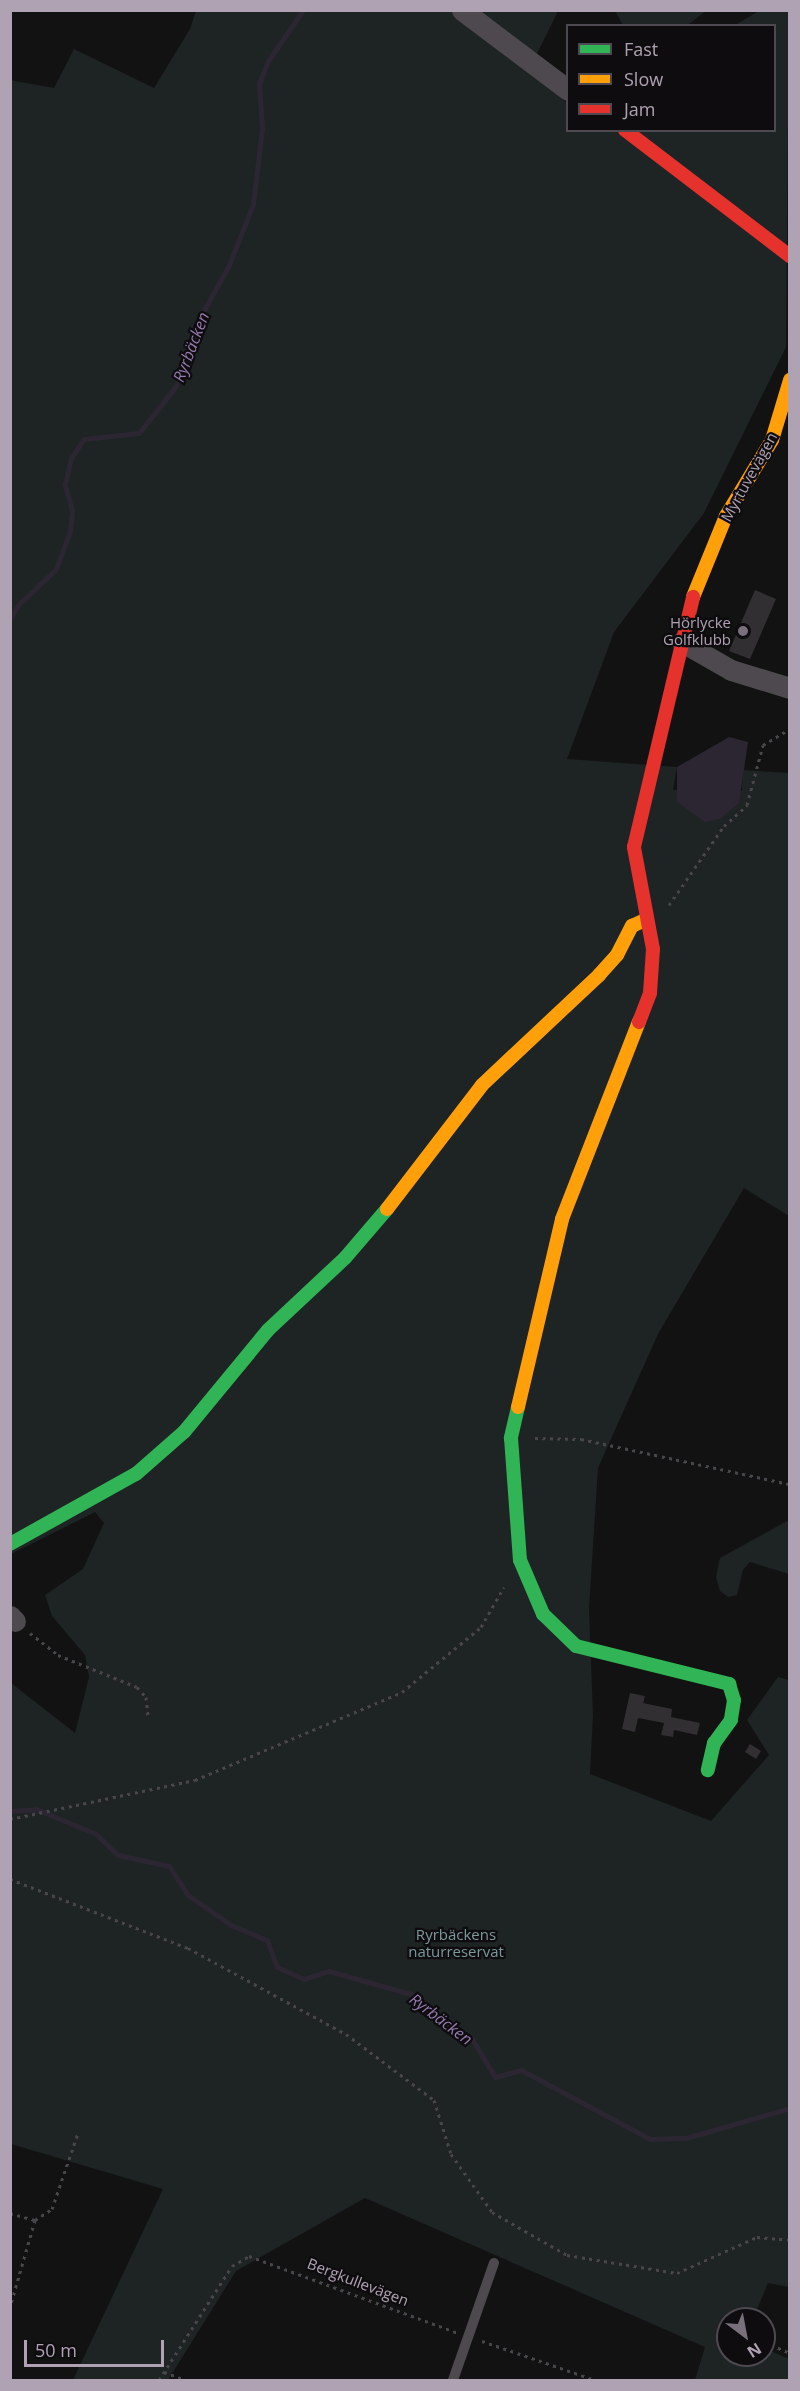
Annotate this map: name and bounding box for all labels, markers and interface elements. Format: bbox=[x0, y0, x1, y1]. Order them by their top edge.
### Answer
legend bbox=[566, 24, 776, 132]
text: Fast bbox=[624, 37, 658, 61]
text: Slow bbox=[624, 67, 663, 91]
text: Jam bbox=[624, 97, 656, 121]
water label: Ryrbäcken bbox=[169, 309, 213, 385]
street label: Myrtuvevägen bbox=[717, 429, 781, 525]
place label: Hörlycke Golfklubb bbox=[663, 613, 731, 648]
marker: Hörlycke Golfklubb bbox=[736, 624, 750, 638]
park label: Ryrbäckens naturreservat bbox=[408, 1925, 504, 1960]
water label: Ryrbäcken bbox=[406, 1989, 476, 2049]
street label: Bergkullevägen bbox=[305, 2254, 411, 2310]
north arrow bbox=[716, 2307, 776, 2367]
scale bar bbox=[27, 2328, 166, 2366]
text: 50 m bbox=[35, 2338, 77, 2362]
text: N bbox=[743, 2338, 766, 2363]

